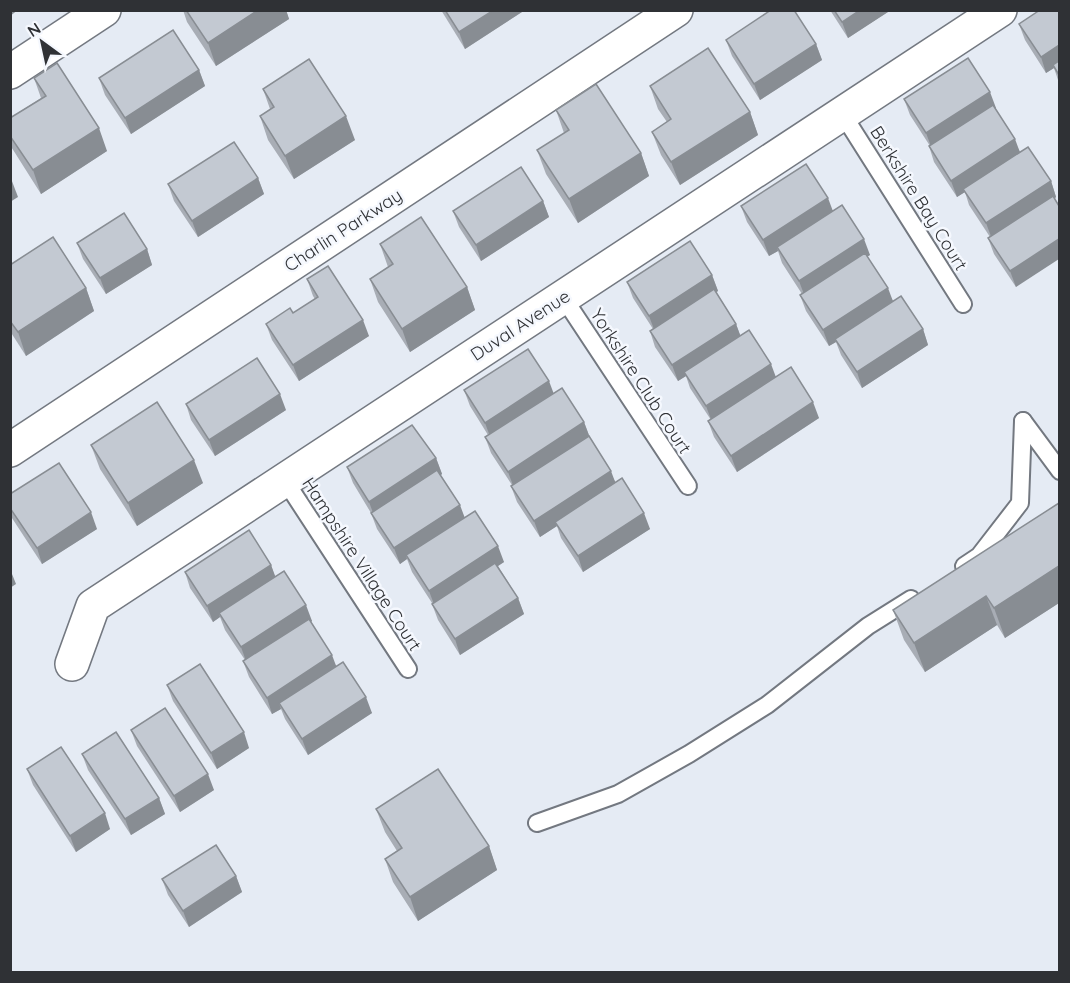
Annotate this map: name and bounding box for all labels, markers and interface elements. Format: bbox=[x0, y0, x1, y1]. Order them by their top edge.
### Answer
north arrow bbox=[12, 12, 72, 72]
text: N bbox=[23, 18, 44, 41]
street label: Berkshire Bay Court bbox=[865, 121, 973, 275]
street label: Charlin Parkway bbox=[280, 183, 406, 277]
street label: Duval Avenue bbox=[466, 284, 574, 366]
street label: Yorkshire Club Court bbox=[585, 304, 697, 458]
street label: Hampshire Village Court bbox=[297, 473, 427, 655]

